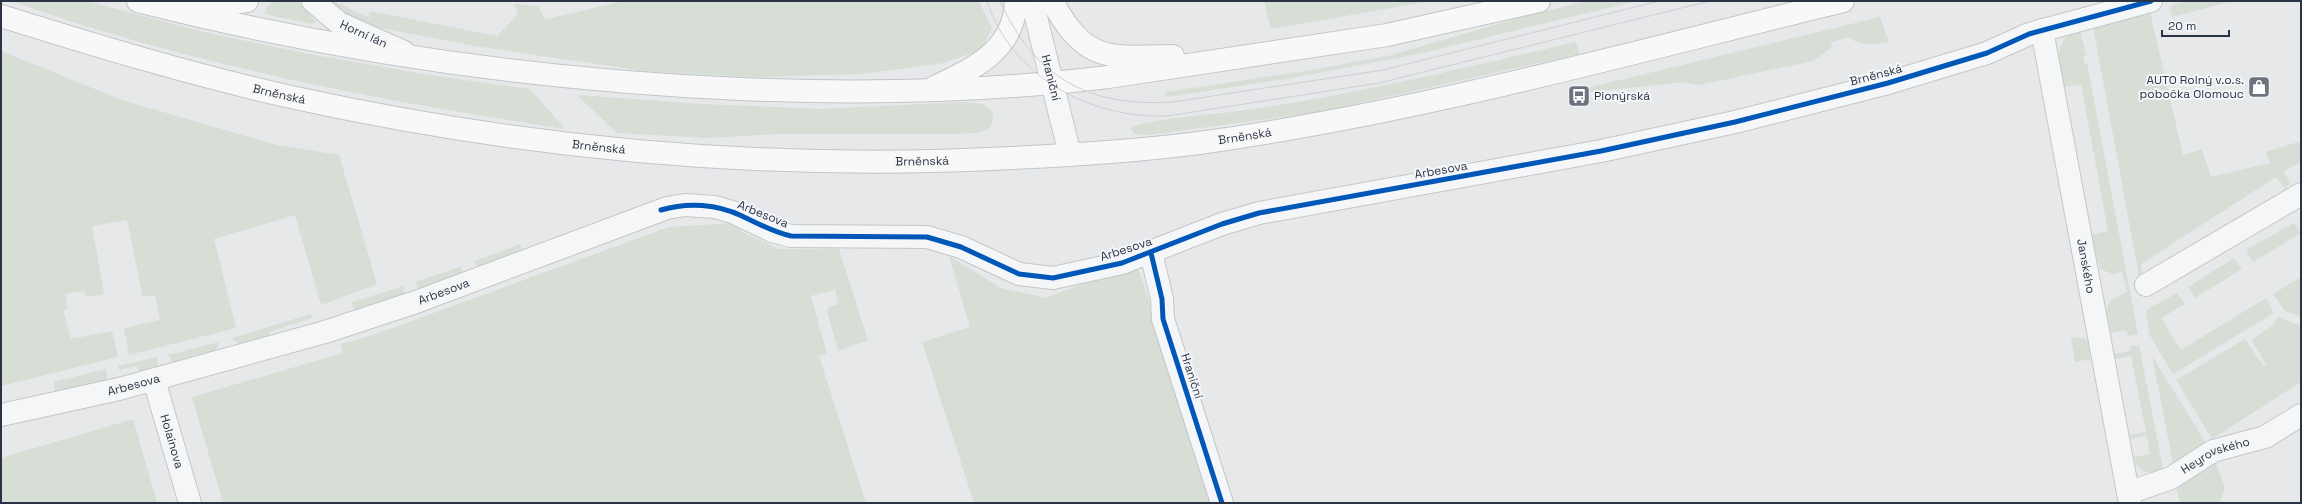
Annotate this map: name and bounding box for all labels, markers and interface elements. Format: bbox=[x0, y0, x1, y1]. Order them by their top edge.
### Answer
scale bar bbox=[2162, 12, 2229, 38]
street label: Horní lán bbox=[337, 16, 390, 52]
text: 20 m bbox=[2168, 18, 2196, 34]
street label: Hraniční bbox=[1038, 53, 1064, 102]
street label: Brněnská bbox=[1848, 60, 1904, 90]
place label: AUTO Rolný v.o.s. pobočka Olomouc bbox=[2140, 72, 2244, 102]
shop icon: AUTO Rolný v.o.s. pobočka Olomouc bbox=[2246, 74, 2272, 100]
street label: Brněnská bbox=[251, 80, 307, 108]
bus stop icon: Pionýrská bbox=[1566, 83, 1592, 109]
place label: Pionýrská bbox=[1594, 88, 1650, 104]
street label: Brněnská bbox=[1217, 124, 1273, 148]
street label: Brněnská bbox=[571, 136, 626, 158]
street label: Brněnská bbox=[895, 153, 949, 170]
street label: Arbesova bbox=[1413, 157, 1469, 183]
street label: Arbesova bbox=[735, 197, 791, 231]
street label: Arbesova bbox=[1098, 233, 1154, 265]
street label: Janského bbox=[2073, 237, 2099, 295]
street label: Arbesova bbox=[416, 275, 472, 309]
street label: Hraniční bbox=[1177, 351, 1207, 401]
street label: Arbesova bbox=[106, 370, 162, 399]
street label: Holainova bbox=[156, 412, 188, 471]
street label: Heyrovského bbox=[2178, 433, 2252, 478]

